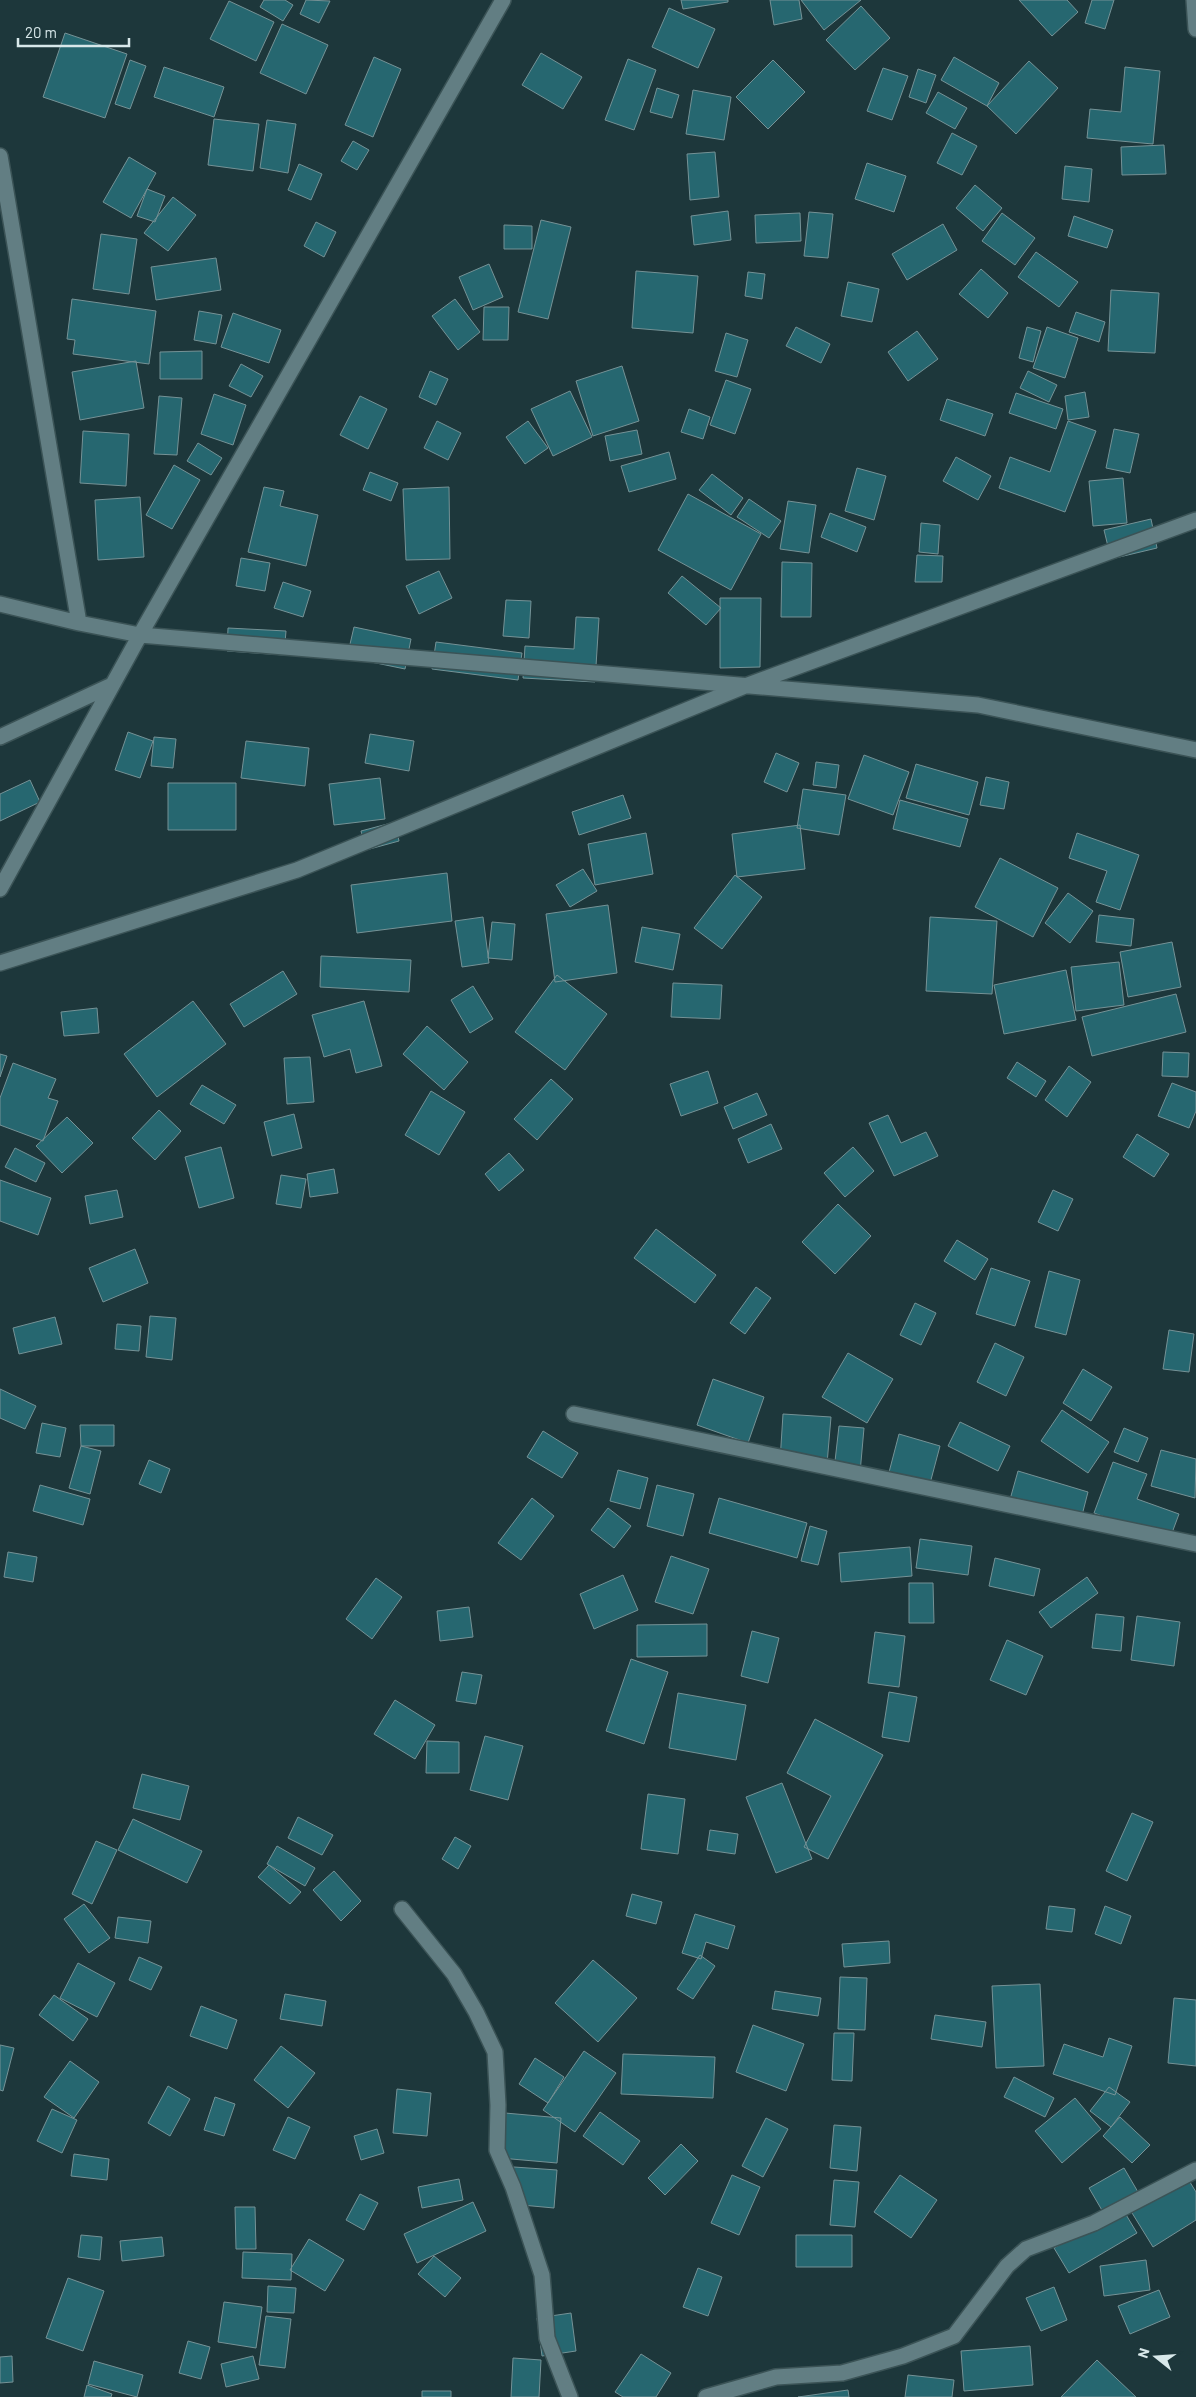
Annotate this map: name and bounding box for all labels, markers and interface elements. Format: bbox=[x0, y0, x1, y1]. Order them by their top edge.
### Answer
scale bar bbox=[18, 15, 129, 47]
text: 20 m bbox=[25, 23, 57, 41]
north arrow bbox=[1131, 2332, 1181, 2382]
text: N bbox=[1134, 2346, 1153, 2360]

